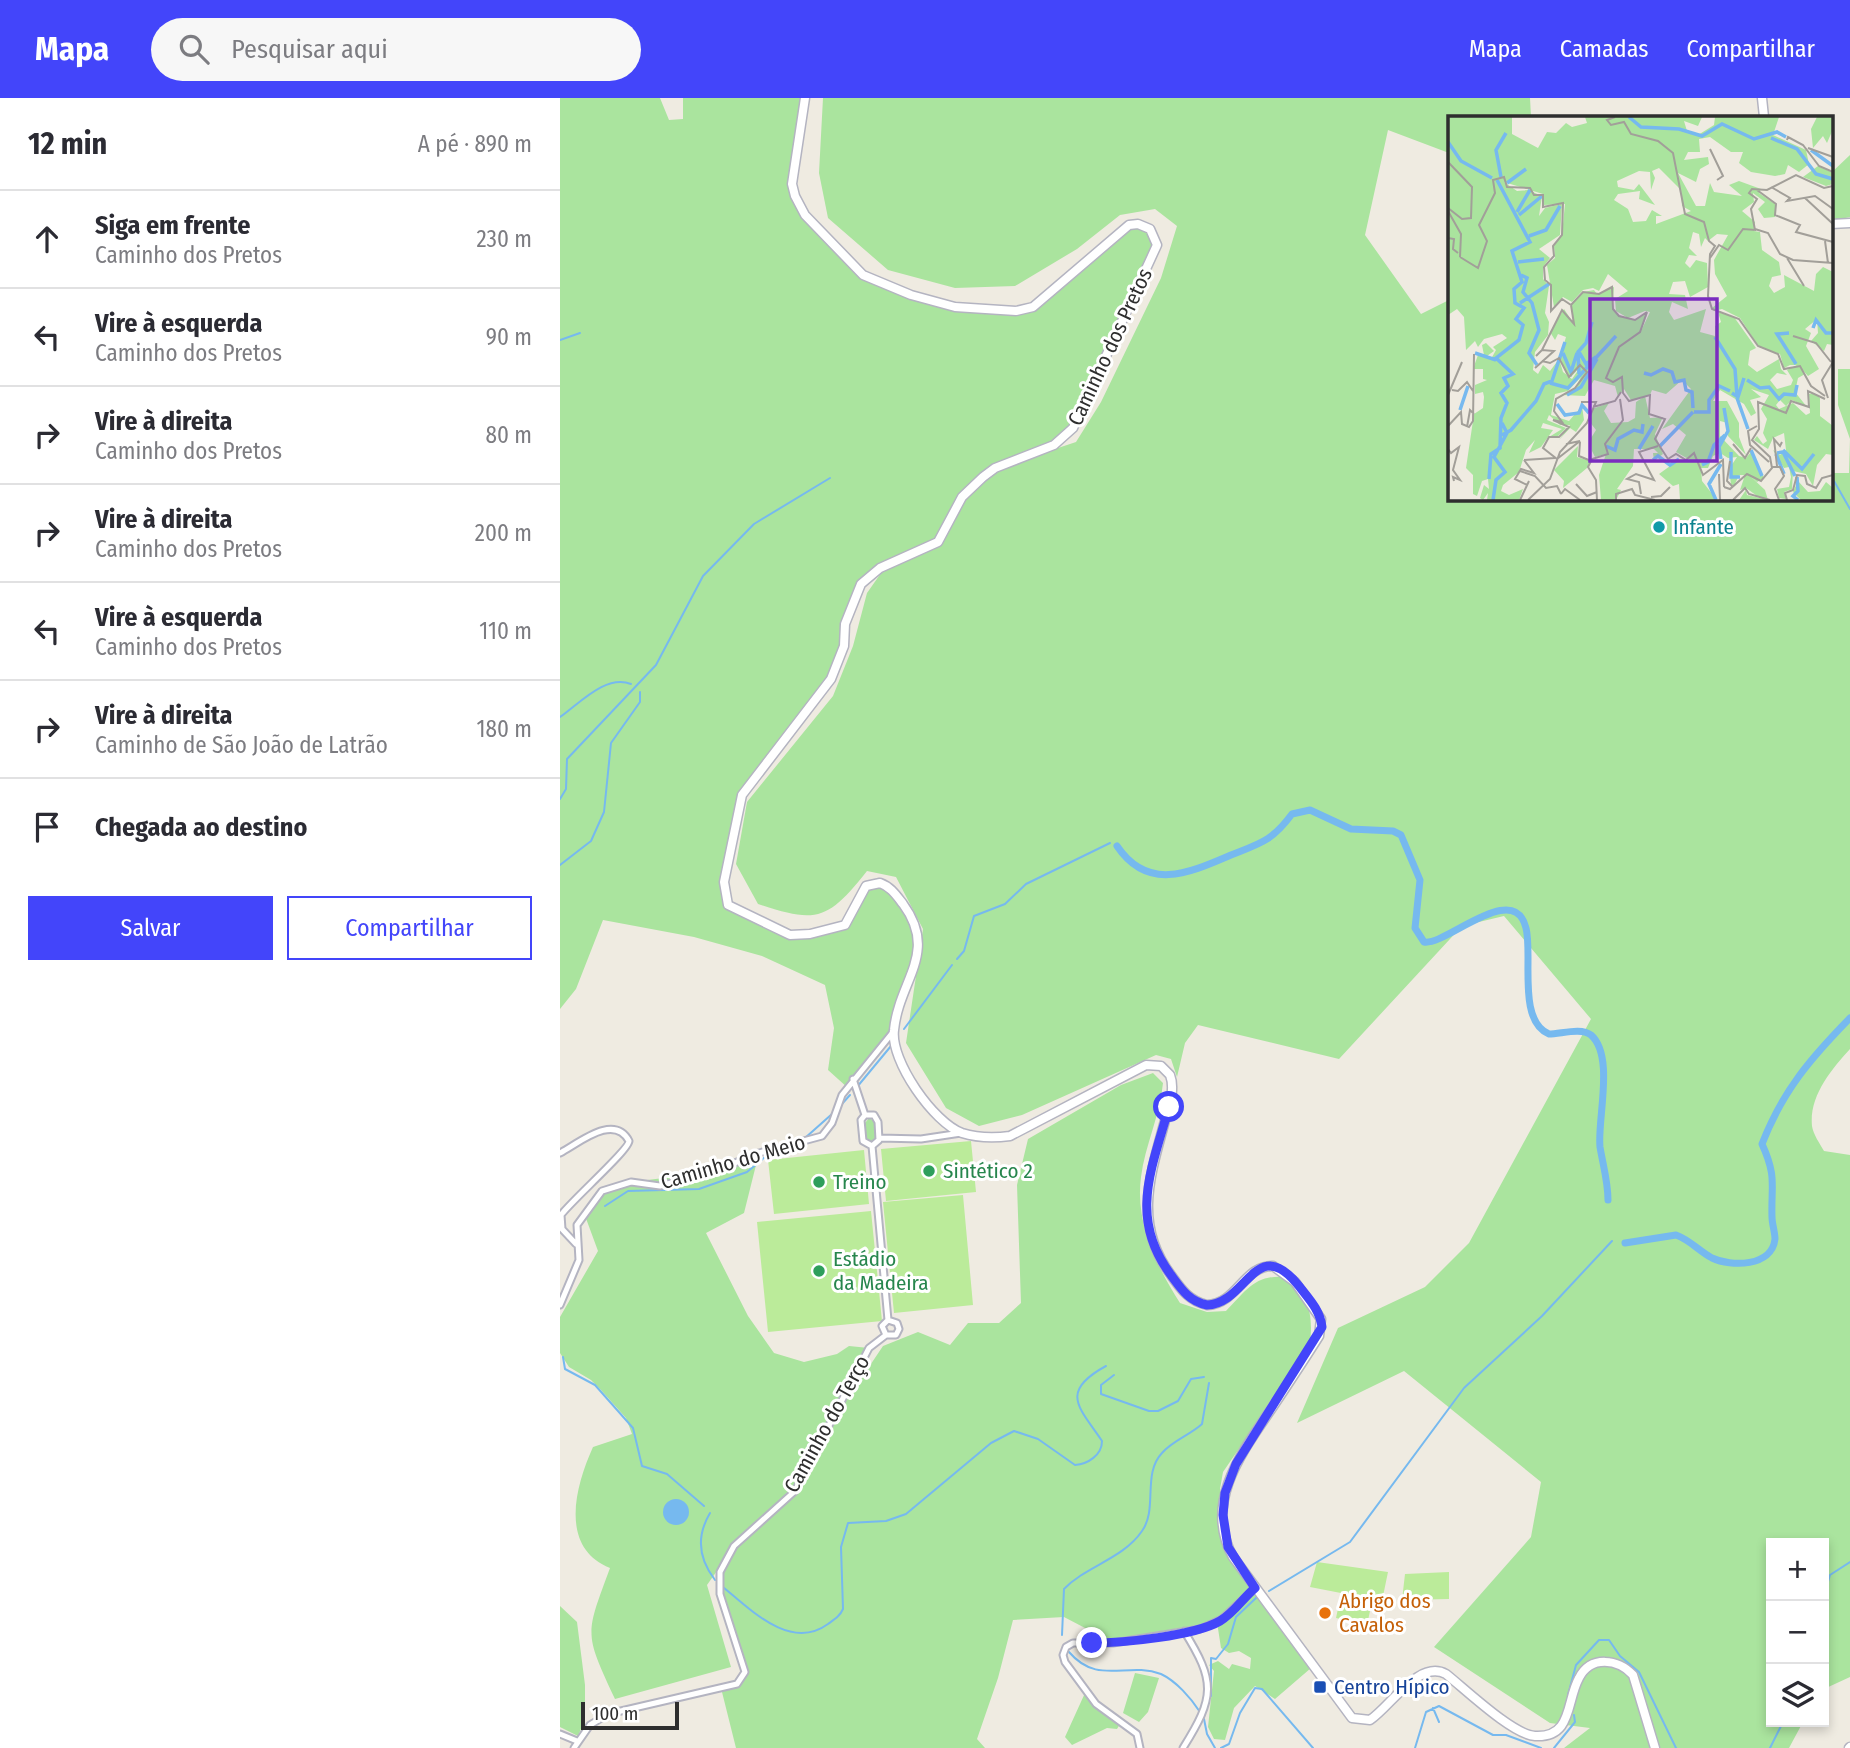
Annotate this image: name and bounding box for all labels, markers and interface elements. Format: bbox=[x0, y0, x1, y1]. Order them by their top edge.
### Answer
search box bbox=[151, 18, 641, 81]
text: Mapa bbox=[35, 29, 109, 69]
icon: search bbox=[175, 30, 213, 68]
text: Pesquisar aqui bbox=[231, 34, 388, 65]
text: Mapa bbox=[1469, 35, 1522, 63]
text: Camadas bbox=[1560, 35, 1649, 63]
text: Compartilhar bbox=[1687, 35, 1815, 63]
inset map bbox=[1448, 116, 1832, 500]
text: 12 min bbox=[28, 126, 107, 162]
text: A pé · 890 m bbox=[418, 130, 532, 158]
text: Siga em frente bbox=[95, 210, 250, 241]
icon: ahead bbox=[28, 220, 66, 258]
text: 230 m bbox=[476, 225, 532, 253]
text: Caminho dos Pretos bbox=[95, 241, 282, 269]
street label: Caminho dos Pretos bbox=[1062, 264, 1158, 430]
text: Vire à esquerda bbox=[95, 308, 262, 339]
icon: left bbox=[28, 318, 66, 356]
text: 90 m bbox=[486, 323, 532, 351]
text: Caminho dos Pretos bbox=[95, 339, 282, 367]
text: Vire à direita bbox=[95, 406, 233, 437]
icon: right bbox=[28, 416, 66, 454]
text: 80 m bbox=[485, 421, 532, 449]
text: Caminho dos Pretos bbox=[95, 437, 282, 465]
text: Vire à direita bbox=[95, 504, 233, 535]
icon: right bbox=[28, 514, 66, 552]
place label: Infante bbox=[1673, 514, 1734, 540]
text: 200 m bbox=[475, 519, 532, 547]
marker: Infante bbox=[1651, 519, 1667, 535]
text: Caminho dos Pretos bbox=[95, 535, 282, 563]
text: Vire à esquerda bbox=[95, 602, 262, 633]
icon: left bbox=[28, 612, 66, 650]
text: 110 m bbox=[479, 617, 532, 645]
text: Caminho dos Pretos bbox=[95, 633, 282, 661]
text: Vire à direita bbox=[95, 700, 233, 731]
icon: right bbox=[28, 710, 66, 748]
text: 180 m bbox=[476, 715, 532, 743]
text: Caminho de São João de Latrão bbox=[95, 731, 388, 759]
icon: arrive bbox=[28, 808, 66, 846]
text: Chegada ao destino bbox=[95, 812, 307, 843]
button: Salvar bbox=[28, 896, 273, 960]
button: Compartilhar bbox=[287, 896, 532, 960]
route start bbox=[1153, 1091, 1184, 1122]
street label: Caminho do Meio bbox=[658, 1129, 808, 1195]
place label: Sintético 2 bbox=[943, 1158, 1033, 1184]
marker: Sintético 2 bbox=[921, 1163, 937, 1179]
place label: Treino bbox=[833, 1169, 887, 1195]
marker: Treino bbox=[811, 1174, 827, 1190]
place label: Estádio da Madeira bbox=[833, 1246, 929, 1296]
marker: Estádio da Madeira bbox=[811, 1263, 827, 1279]
street label: Caminho do Terço bbox=[779, 1351, 875, 1497]
map controls bbox=[1766, 1538, 1829, 1727]
button: + bbox=[1766, 1538, 1829, 1601]
place label: Abrigo dos Cavalos bbox=[1339, 1588, 1431, 1638]
button: − bbox=[1766, 1601, 1829, 1664]
marker: Abrigo dos Cavalos bbox=[1317, 1605, 1333, 1621]
route end bbox=[1076, 1627, 1107, 1658]
button: layers bbox=[1766, 1664, 1829, 1727]
place label: Centro Hípico bbox=[1334, 1674, 1450, 1700]
marker: Centro Hípico bbox=[1312, 1679, 1328, 1695]
scale bar bbox=[581, 1699, 679, 1731]
text: 100 m bbox=[592, 1702, 638, 1725]

